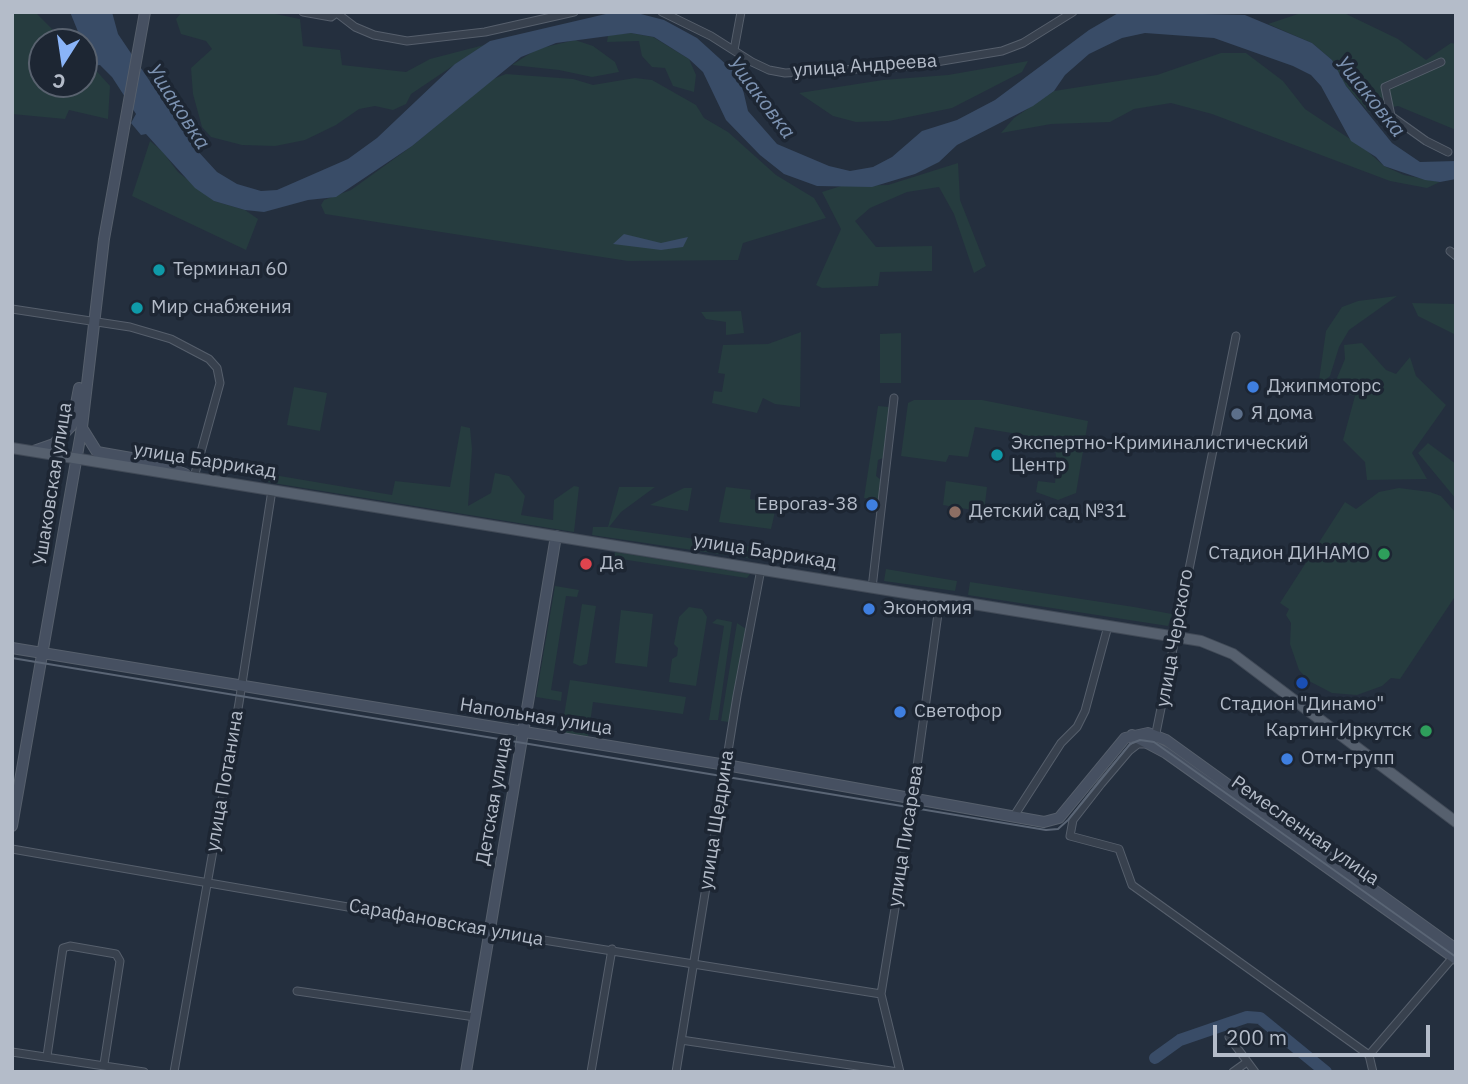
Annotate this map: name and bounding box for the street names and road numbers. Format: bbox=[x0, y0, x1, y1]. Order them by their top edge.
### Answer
street label: улица Андреева bbox=[792, 50, 938, 82]
street label: Ушаковская улица bbox=[29, 401, 77, 567]
street label: улица Баррикад bbox=[132, 438, 278, 484]
street label: улица Баррикад bbox=[692, 529, 838, 575]
street label: улица Черского bbox=[1152, 567, 1198, 709]
street label: Напольная улица bbox=[458, 694, 614, 740]
street label: улица Потанина bbox=[201, 709, 249, 853]
street label: Детская улица bbox=[471, 735, 517, 867]
street label: улица Щедрина bbox=[695, 749, 739, 891]
street label: улица Писарева bbox=[884, 763, 928, 909]
street label: Ремесленная улица bbox=[1226, 771, 1384, 891]
street label: Сарафановская улица bbox=[347, 895, 545, 951]

